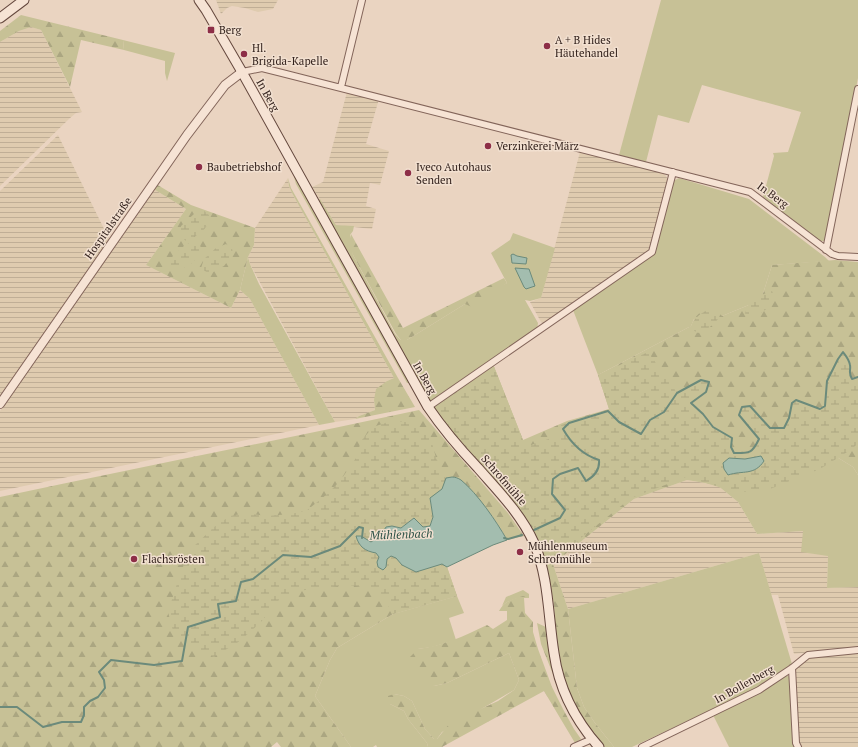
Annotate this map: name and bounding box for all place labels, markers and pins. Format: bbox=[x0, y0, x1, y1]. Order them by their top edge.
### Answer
place label: Berg bbox=[219, 23, 242, 37]
marker: Berg bbox=[206, 25, 216, 35]
place label: A + B Hides Häutehandel bbox=[555, 33, 618, 60]
place label: Hl. Brigida-Kapelle bbox=[252, 41, 329, 68]
marker: A + B Hides Häutehandel bbox=[542, 41, 552, 51]
marker: Hl. Brigida-Kapelle bbox=[239, 49, 249, 59]
place label: Verzinkerei März bbox=[496, 139, 579, 153]
marker: Verzinkerei März bbox=[483, 141, 493, 151]
place label: Baubetriebshof bbox=[207, 160, 283, 174]
place label: Iveco Autohaus Senden bbox=[416, 160, 492, 187]
marker: Baubetriebshof bbox=[194, 162, 204, 172]
marker: Iveco Autohaus Senden bbox=[403, 168, 413, 178]
place label: Mühlenmuseum Schrofmühle bbox=[528, 539, 608, 566]
marker: Mühlenmuseum Schrofmühle bbox=[515, 547, 525, 557]
place label: Flachsrösten bbox=[142, 552, 205, 566]
marker: Flachsrösten bbox=[129, 554, 139, 564]

